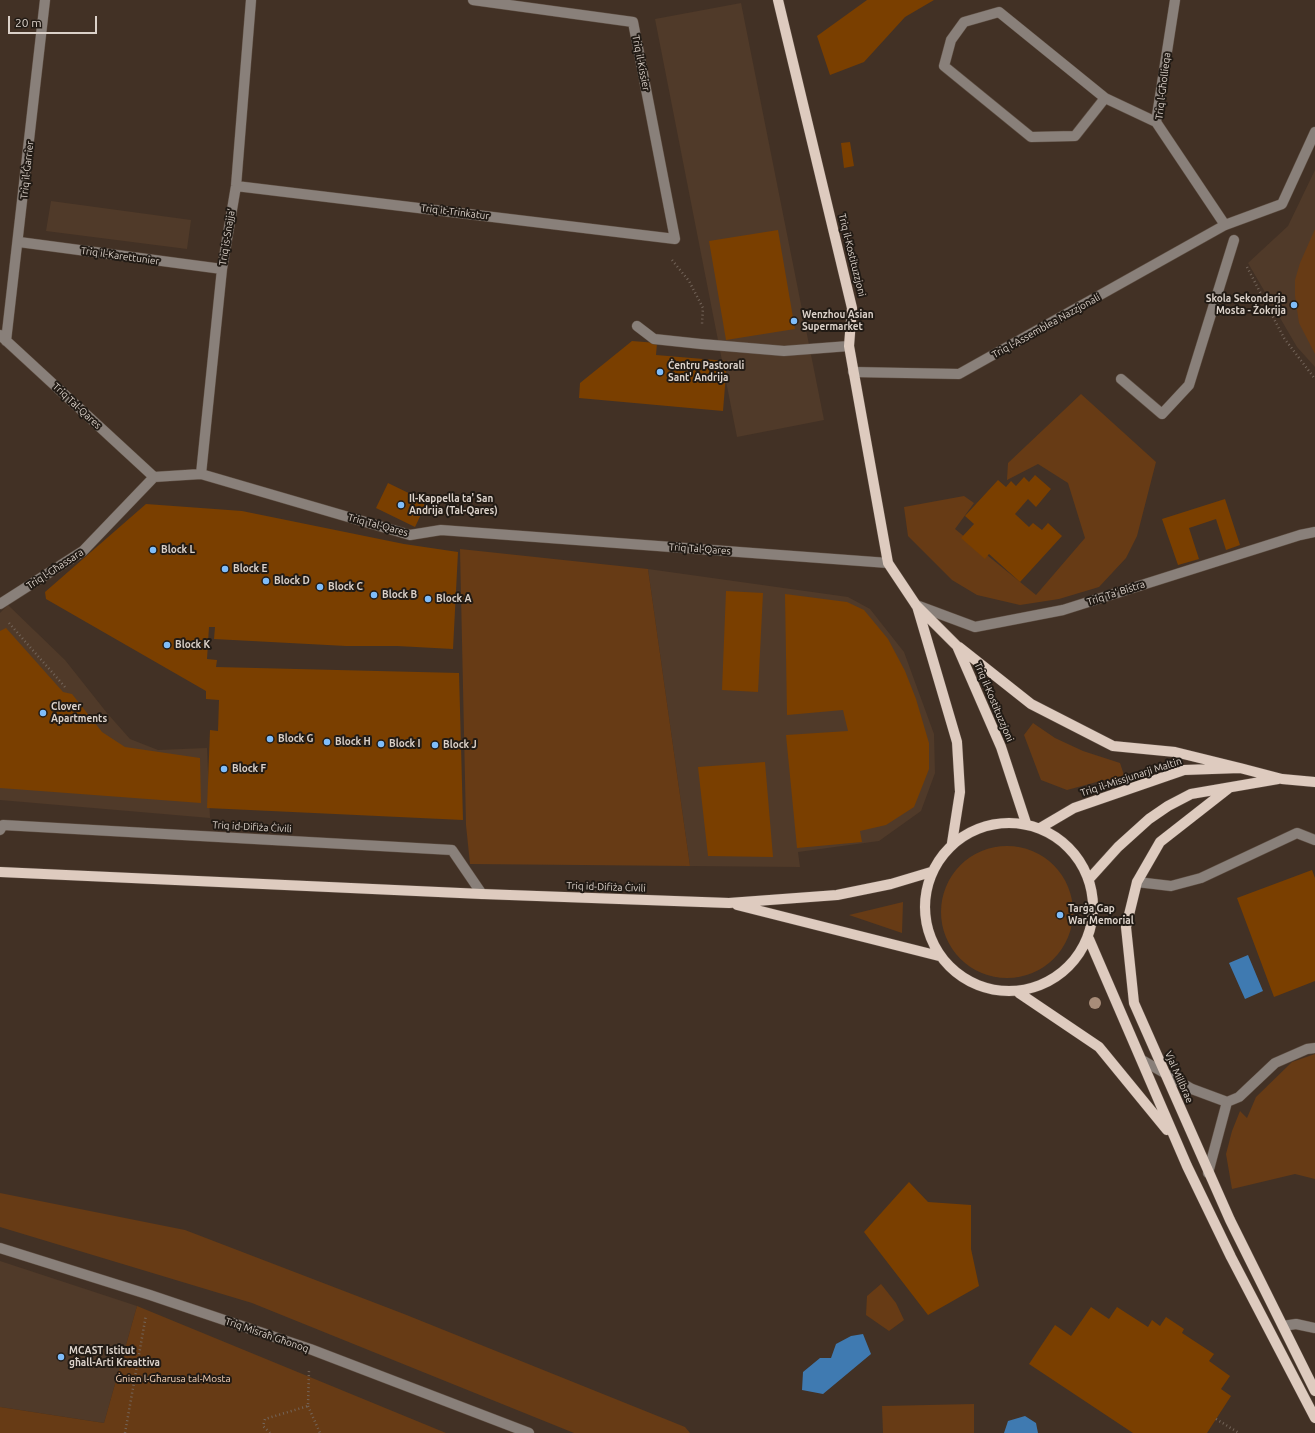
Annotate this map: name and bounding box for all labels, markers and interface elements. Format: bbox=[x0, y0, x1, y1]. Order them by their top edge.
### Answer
scale bar bbox=[10, 8, 99, 34]
text: 20 m bbox=[15, 16, 42, 29]
street label: Triq il-Kissier bbox=[630, 34, 652, 92]
street label: Triq l-Għollieqa bbox=[1153, 52, 1173, 120]
street label: Triq il-Ġarrier bbox=[18, 140, 36, 200]
street label: Triq it-Trinkatur bbox=[420, 202, 490, 222]
street label: Triq is-Snajja' bbox=[217, 208, 237, 266]
street label: Triq il-Kostituzzjoni bbox=[836, 212, 868, 298]
street label: Triq il-Karettunier bbox=[80, 245, 160, 267]
street label: Triq l-Assemblea Nazzjonali bbox=[990, 291, 1102, 361]
place label: Skola Sekondarja Mosta - Żokrija bbox=[1206, 293, 1286, 316]
marker: Skola Sekondarja Mosta - Żokrija bbox=[1289, 300, 1299, 310]
place label: Wenzhou Asian Supermarket bbox=[802, 309, 874, 332]
marker: Wenzhou Asian Supermarket bbox=[789, 316, 799, 326]
place label: Ċentru Pastorali Sant' Andrija bbox=[668, 360, 744, 384]
marker: Ċentru Pastorali Sant' Andrija bbox=[655, 367, 665, 377]
street label: Triq Tal-Qares bbox=[50, 380, 104, 432]
place label: Il-Kappella ta' San Andrija (Tal-Qares) bbox=[409, 493, 498, 516]
marker: Il-Kappella ta' San Andrija (Tal-Qares) bbox=[396, 500, 406, 510]
street label: Triq Tal-Qares bbox=[347, 511, 409, 539]
street label: Triq Tal-Qares bbox=[669, 541, 731, 557]
place label: Block L bbox=[161, 544, 195, 556]
marker: Block L bbox=[148, 545, 158, 555]
street label: Triq l-Għassara bbox=[24, 546, 86, 592]
place label: Block E bbox=[233, 563, 268, 575]
marker: Block E bbox=[220, 564, 230, 574]
place label: Block D bbox=[274, 575, 310, 587]
marker: Block D bbox=[261, 576, 271, 586]
street label: Triq Ta' Bistra bbox=[1085, 578, 1147, 608]
place label: Block C bbox=[328, 581, 363, 593]
marker: Block C bbox=[315, 582, 325, 592]
place label: Block B bbox=[382, 589, 417, 601]
marker: Block B bbox=[369, 590, 379, 600]
place label: Block A bbox=[436, 593, 472, 605]
marker: Block A bbox=[423, 594, 433, 604]
place label: Block K bbox=[175, 639, 210, 651]
marker: Block K bbox=[162, 640, 172, 650]
street label: Triq il-Kostituzzjoni bbox=[972, 660, 1016, 744]
place label: Clover Apartments bbox=[51, 701, 107, 724]
marker: Clover Apartments bbox=[38, 708, 48, 718]
place label: Block G bbox=[278, 733, 313, 745]
marker: Block G bbox=[265, 734, 275, 744]
place label: Block H bbox=[335, 736, 371, 748]
marker: Block H bbox=[322, 737, 332, 747]
place label: Block I bbox=[389, 738, 421, 750]
marker: Block I bbox=[376, 739, 386, 749]
place label: Block J bbox=[443, 739, 477, 751]
marker: Block J bbox=[430, 740, 440, 750]
street label: Triq il-Missjunarji Maltin bbox=[1079, 755, 1183, 799]
place label: Block F bbox=[232, 763, 266, 775]
marker: Block F bbox=[219, 764, 229, 774]
street label: Triq id-Difiża Ċivili bbox=[212, 819, 292, 835]
street label: Triq id-Difiża Ċivili bbox=[566, 880, 646, 894]
place label: Tarġa Gap War Memorial bbox=[1068, 903, 1134, 926]
marker: Tarġa Gap War Memorial bbox=[1055, 910, 1065, 920]
street label: Vjal Millbrae bbox=[1162, 1049, 1196, 1105]
street label: Triq Misraħ Għonoq bbox=[224, 1315, 310, 1355]
place label: MCAST Istitut għall-Arti Kreattiva bbox=[69, 1345, 160, 1368]
marker: MCAST Istitut għall-Arti Kreattiva bbox=[56, 1352, 66, 1362]
park label: Ġnien l-Għarusa tal-Mosta bbox=[115, 1373, 231, 1385]

